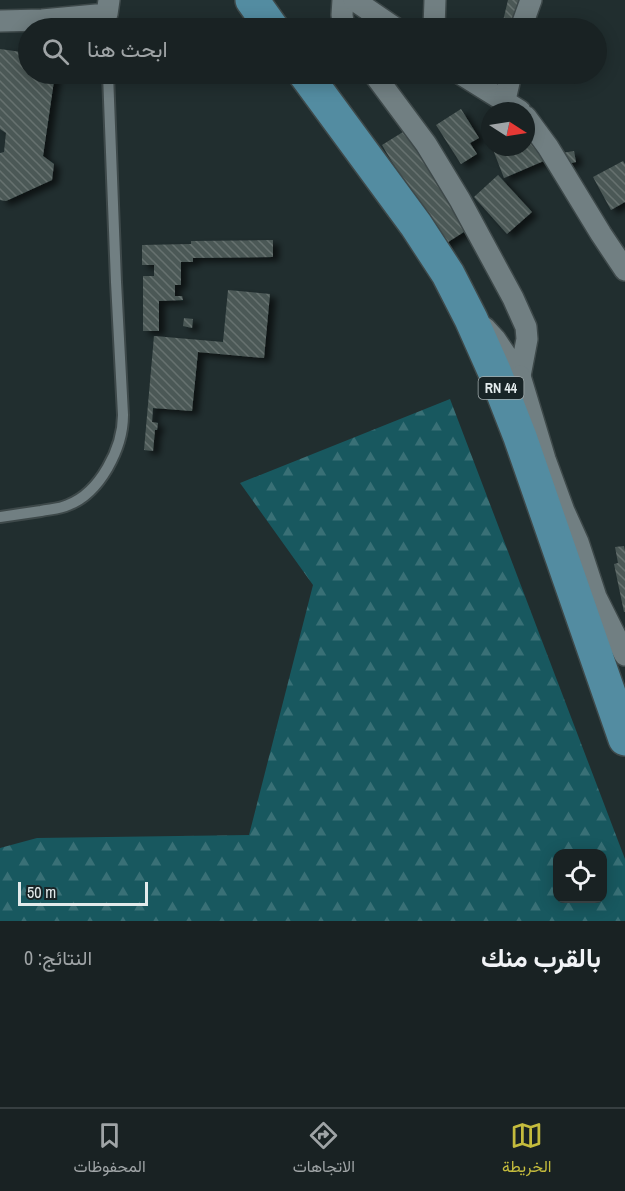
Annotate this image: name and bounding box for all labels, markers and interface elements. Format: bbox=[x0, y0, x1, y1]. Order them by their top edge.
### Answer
search box bbox=[18, 18, 607, 84]
text: ابحث هنا bbox=[87, 34, 168, 64]
icon: search bbox=[39, 35, 72, 68]
north arrow bbox=[481, 102, 535, 156]
road number: RN 44 bbox=[478, 377, 524, 399]
map controls bbox=[553, 849, 607, 903]
button: locate bbox=[553, 849, 607, 903]
scale bar bbox=[18, 879, 148, 906]
text: 50 m bbox=[27, 881, 56, 903]
text: بالقرب منك bbox=[481, 940, 601, 975]
text: النتائج: 0 bbox=[24, 944, 92, 971]
tab: المحفوظات bbox=[74, 1119, 146, 1181]
tab: الاتجاهات bbox=[293, 1119, 355, 1181]
tab: الخريطة bbox=[502, 1119, 551, 1181]

